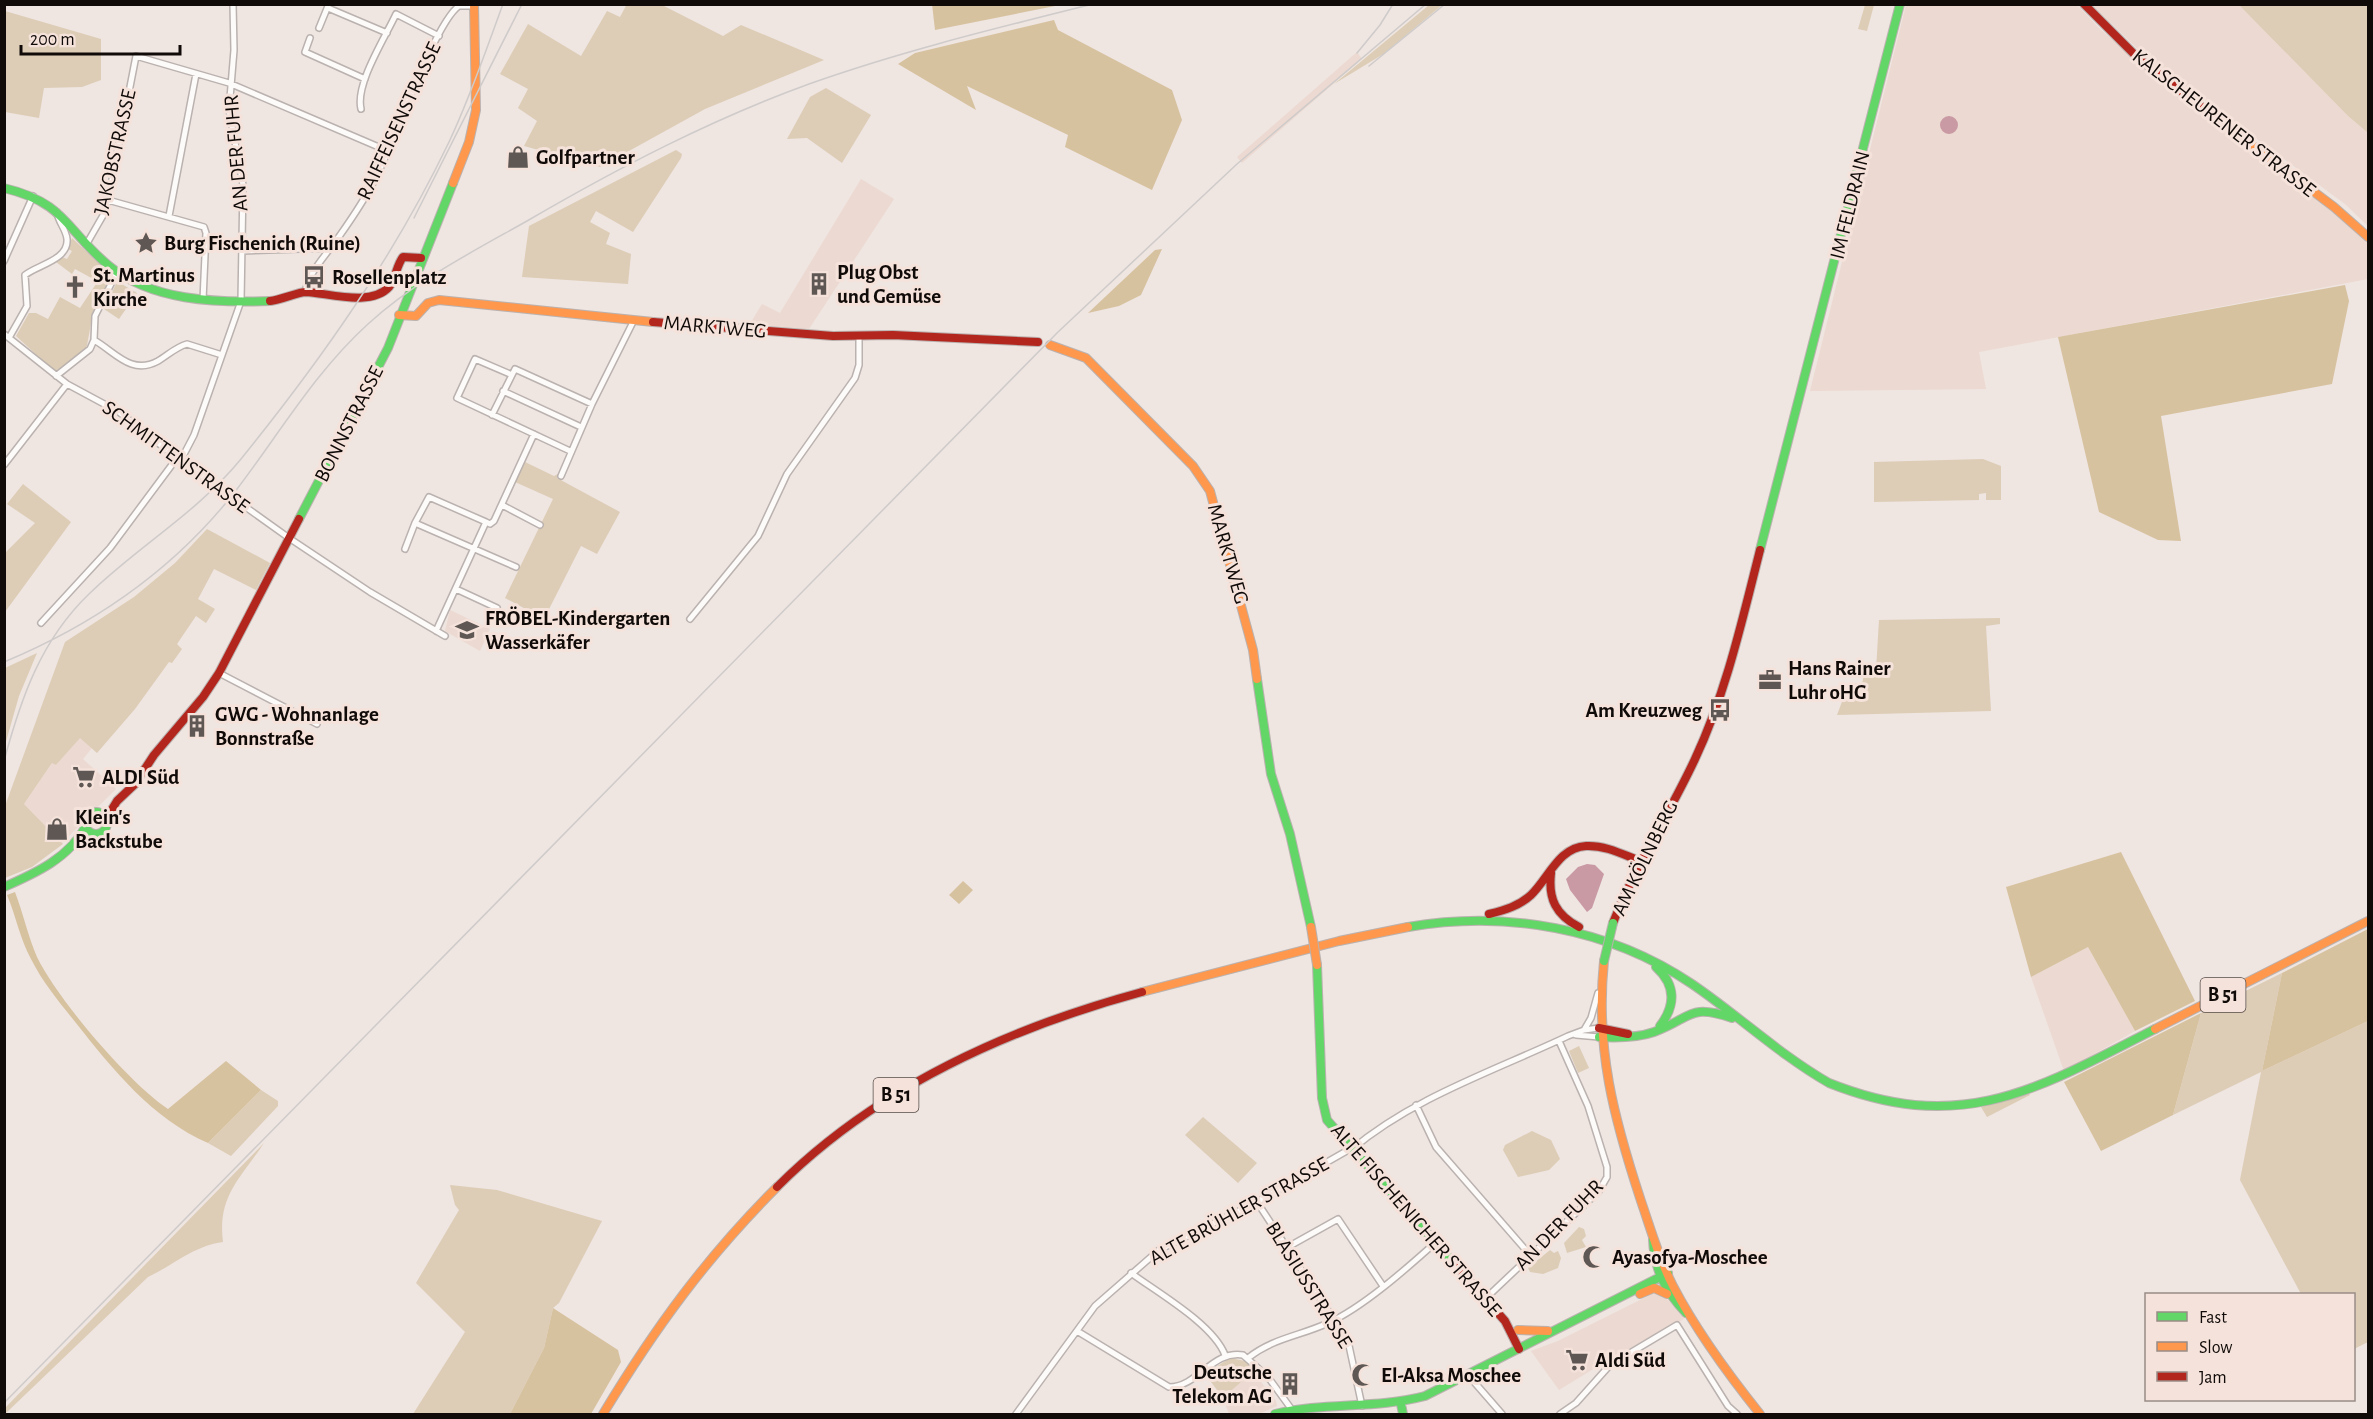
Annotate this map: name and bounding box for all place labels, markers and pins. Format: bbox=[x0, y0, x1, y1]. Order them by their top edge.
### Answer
shop icon: Golfpartner bbox=[505, 144, 531, 170]
place label: Golfpartner bbox=[536, 147, 635, 168]
place icon: Burg Fischenich (Ruine) bbox=[133, 230, 159, 256]
place label: Burg Fischenich (Ruine) bbox=[164, 233, 361, 254]
place label: Plug Obst und Gemüse bbox=[837, 262, 941, 307]
bus stop icon: Rosellenplatz bbox=[301, 264, 327, 290]
place label: St. Martinus Kirche bbox=[93, 265, 195, 310]
place label: Rosellenplatz bbox=[332, 267, 447, 288]
building icon: Plug Obst und Gemüse bbox=[806, 271, 832, 297]
church icon: St. Martinus Kirche bbox=[62, 274, 88, 300]
place label: FRÖBEL-Kindergarten Wasserkäfer bbox=[485, 606, 670, 653]
school or university icon: FRÖBEL-Kindergarten Wasserkäfer bbox=[454, 617, 480, 643]
place label: Hans Rainer Luhr oHG bbox=[1788, 658, 1891, 703]
office icon: Hans Rainer Luhr oHG bbox=[1757, 667, 1783, 693]
bus stop icon: Am Kreuzweg bbox=[1707, 697, 1733, 723]
place label: Am Kreuzweg bbox=[1586, 700, 1702, 721]
place label: GWG - Wohnanlage Bonnstraße bbox=[215, 704, 379, 749]
building icon: GWG - Wohnanlage Bonnstraße bbox=[184, 713, 210, 739]
supermarket icon: ALDI Süd bbox=[71, 764, 97, 790]
place label: ALDI Süd bbox=[102, 767, 179, 788]
place label: Klein's Backstube bbox=[75, 807, 163, 852]
shop icon: Klein's Backstube bbox=[44, 816, 70, 842]
mosque icon: Ayasofya-Moschee bbox=[1581, 1244, 1607, 1270]
place label: Ayasofya-Moschee bbox=[1612, 1247, 1768, 1268]
supermarket icon: Aldi Süd bbox=[1564, 1347, 1590, 1373]
place label: Aldi Süd bbox=[1595, 1350, 1665, 1371]
place label: Deutsche Telekom AG bbox=[1172, 1362, 1272, 1407]
mosque icon: El-Aksa Moschee bbox=[1350, 1362, 1376, 1388]
place label: El-Aksa Moschee bbox=[1381, 1365, 1521, 1386]
building icon: Deutsche Telekom AG bbox=[1277, 1371, 1303, 1397]

